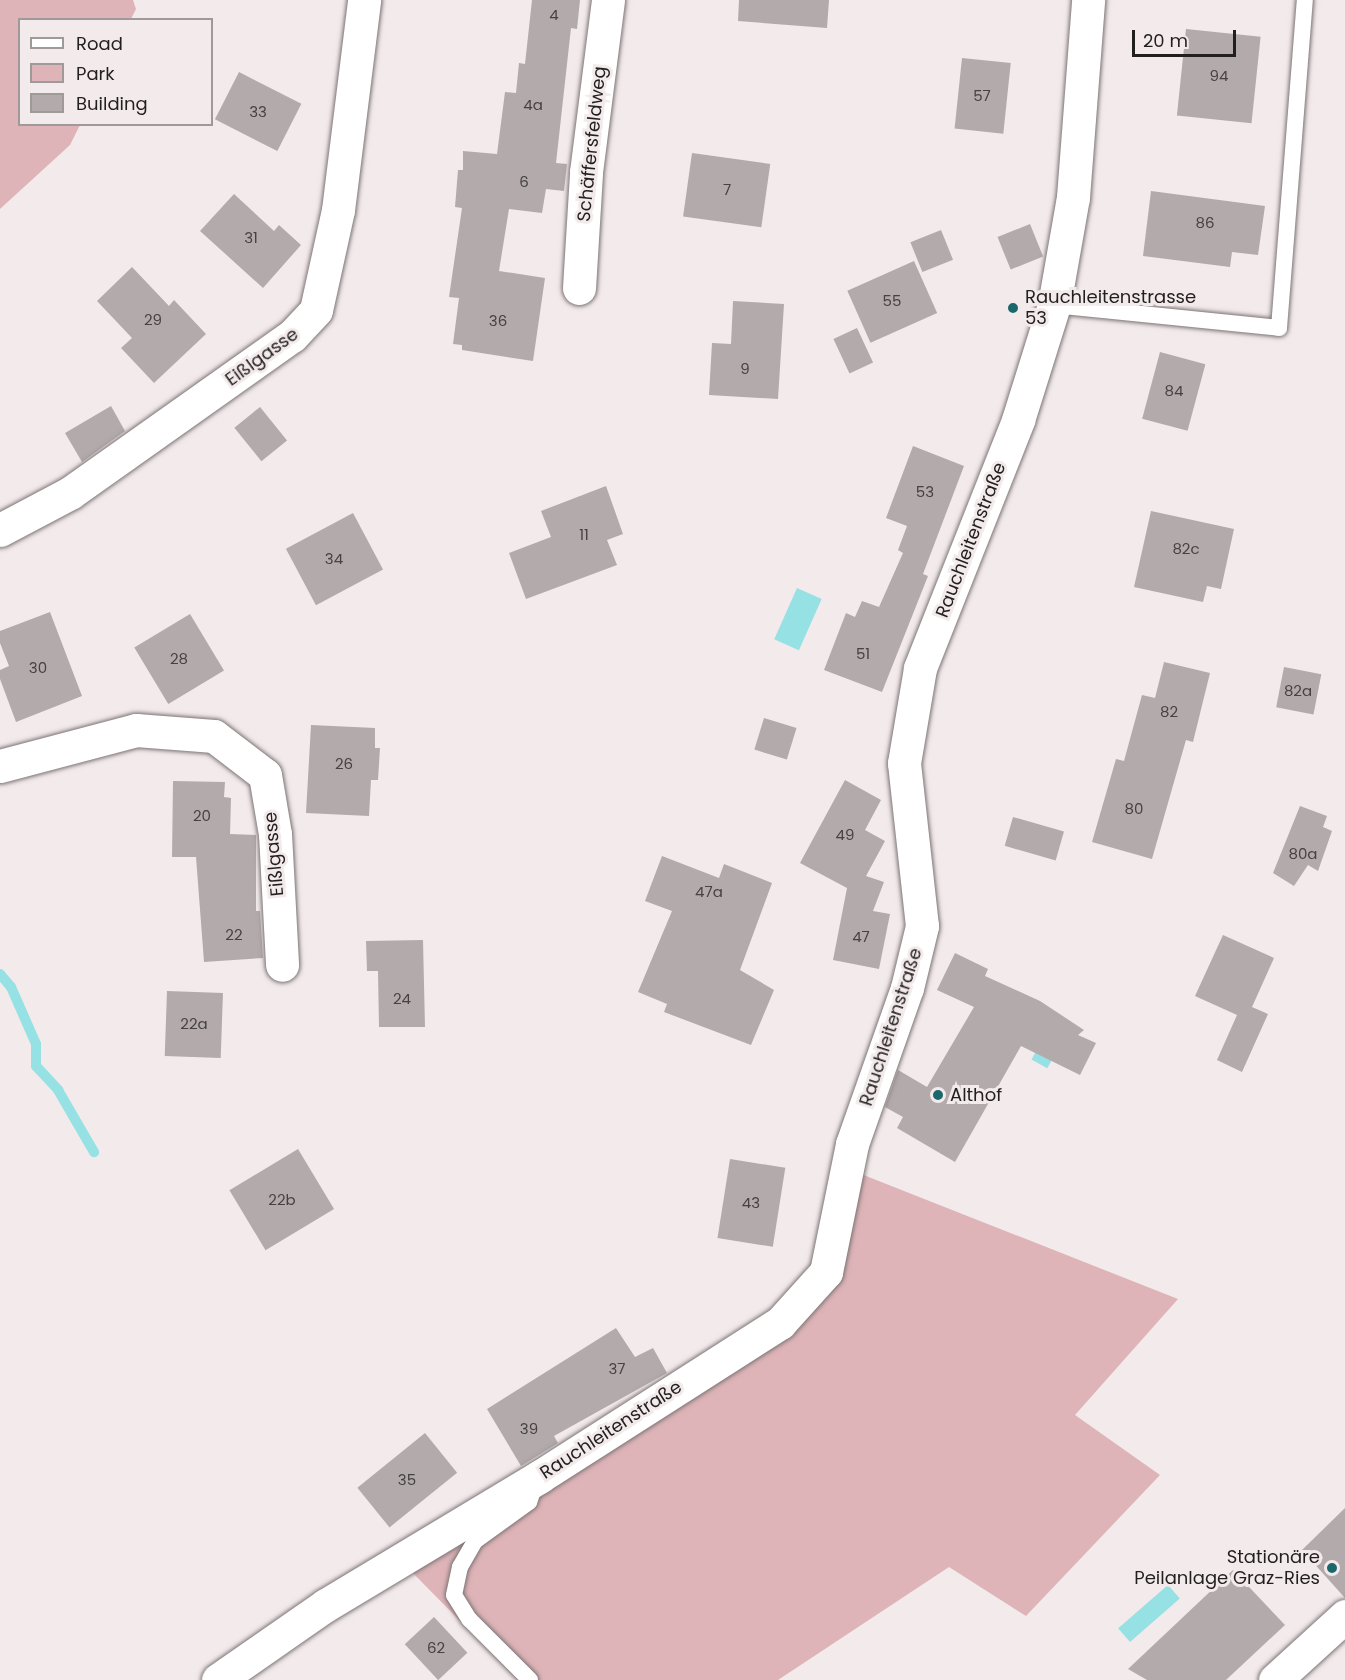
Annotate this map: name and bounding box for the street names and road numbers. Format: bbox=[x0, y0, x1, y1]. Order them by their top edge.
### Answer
street label: Schäffersfeldweg bbox=[573, 65, 611, 223]
street label: Eißlgasse bbox=[221, 323, 303, 391]
street label: Rauchleitenstraße bbox=[931, 459, 1011, 621]
street label: Eißlgasse bbox=[260, 811, 288, 897]
street label: Rauchleitenstraße bbox=[855, 945, 927, 1109]
street label: Rauchleitenstraße bbox=[536, 1376, 686, 1484]

